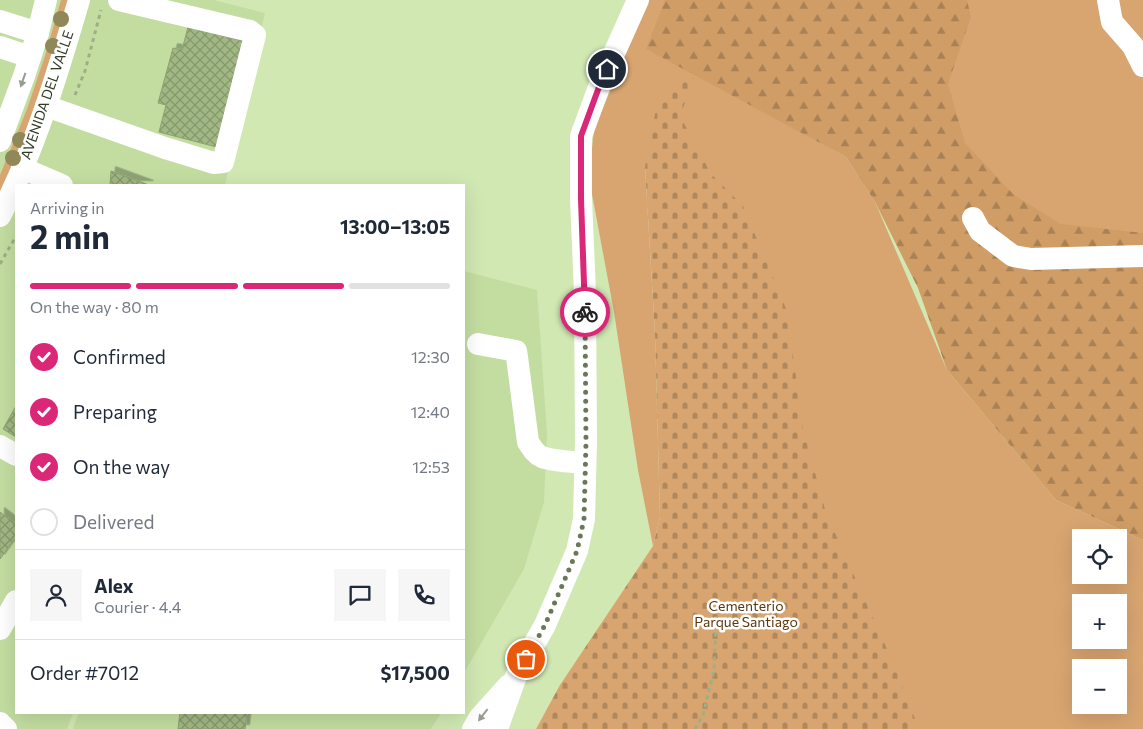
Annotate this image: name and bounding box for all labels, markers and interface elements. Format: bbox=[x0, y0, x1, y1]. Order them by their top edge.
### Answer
street label: AVENIDA DEL VALLE bbox=[16, 28, 77, 162]
pin bbox=[586, 48, 628, 90]
icon: home bbox=[593, 55, 621, 83]
one-way arrow bbox=[19, 73, 26, 88]
text: Arriving in bbox=[30, 198, 104, 217]
text: 13:00–13:05 bbox=[340, 215, 450, 238]
text: 2 min bbox=[30, 216, 110, 256]
courier bbox=[560, 287, 610, 337]
text: On the way · 80 m bbox=[30, 297, 159, 316]
icon: bike bbox=[571, 298, 599, 326]
icon: check bbox=[30, 343, 58, 371]
text: Confirmed bbox=[73, 345, 166, 368]
text: 12:30 bbox=[411, 347, 450, 366]
icon: check bbox=[30, 398, 58, 426]
text: Preparing bbox=[73, 400, 157, 423]
text: 12:40 bbox=[410, 402, 450, 421]
icon: check bbox=[30, 453, 58, 481]
text: On the way bbox=[73, 455, 170, 478]
text: 12:53 bbox=[412, 457, 450, 476]
text: Delivered bbox=[73, 510, 154, 533]
map controls bbox=[1072, 529, 1127, 714]
button: locate bbox=[1072, 529, 1127, 584]
button: person bbox=[30, 569, 82, 621]
button: chat bbox=[334, 569, 386, 621]
button: phone bbox=[398, 569, 450, 621]
text: Alex bbox=[94, 574, 134, 597]
button: + bbox=[1072, 594, 1127, 649]
text: Courier · 4.4 bbox=[94, 597, 181, 616]
park label: Cementerio Parque Santiago bbox=[694, 597, 798, 630]
pin bbox=[505, 638, 547, 680]
icon: bag bbox=[512, 645, 540, 673]
button: − bbox=[1072, 659, 1127, 714]
text: Order #7012 bbox=[30, 661, 139, 684]
text: $17,500 bbox=[380, 661, 450, 684]
one-way arrow bbox=[477, 708, 488, 721]

